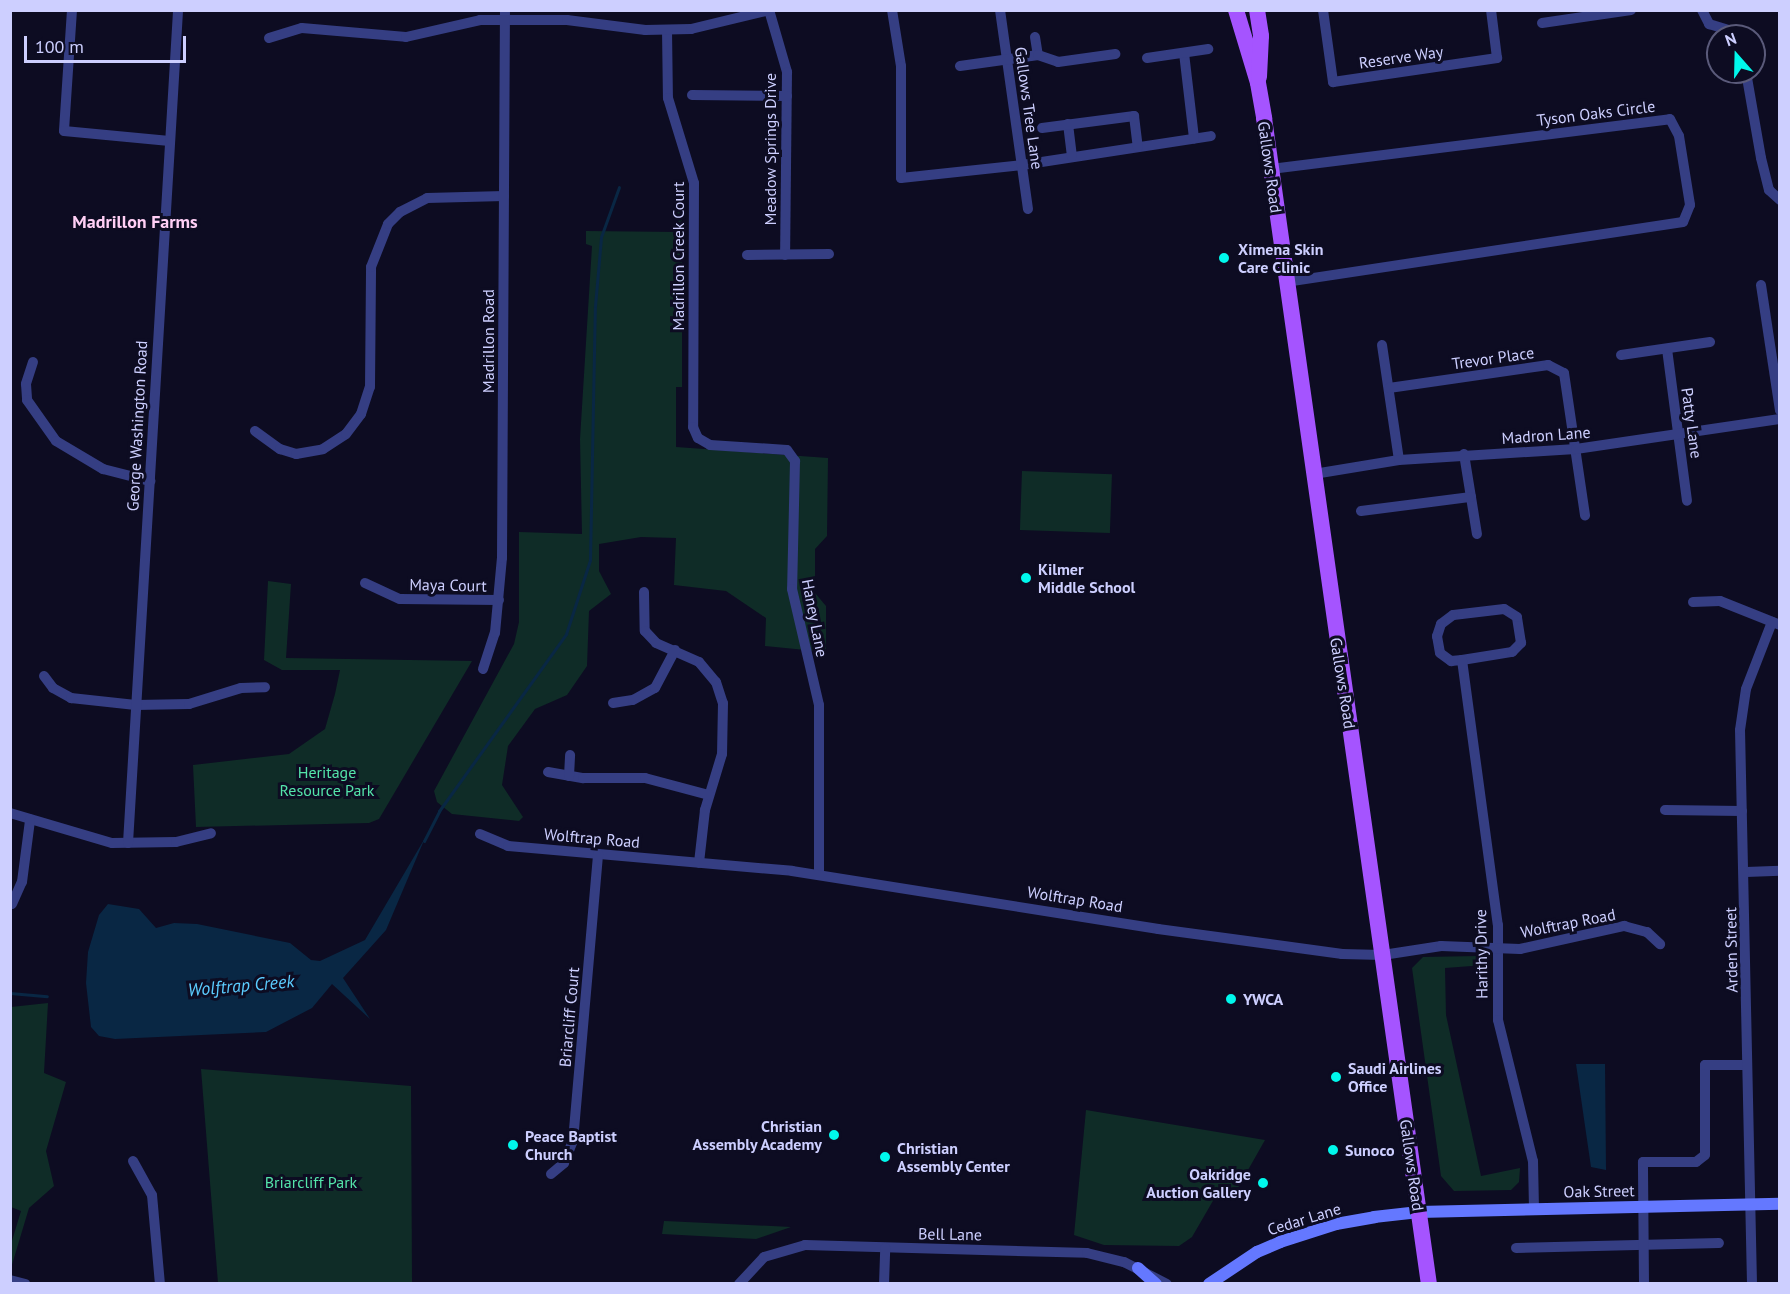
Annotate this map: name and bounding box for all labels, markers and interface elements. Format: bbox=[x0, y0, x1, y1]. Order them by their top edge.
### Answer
scale bar bbox=[27, 24, 189, 62]
north arrow bbox=[1706, 24, 1766, 84]
text: N bbox=[1722, 28, 1739, 50]
text: 100 m bbox=[35, 35, 84, 58]
street label: Reserve Way bbox=[1358, 42, 1444, 72]
street label: Gallows Tree Lane bbox=[1011, 45, 1047, 171]
street label: Meadow Springs Drive bbox=[760, 73, 780, 225]
street label: Tyson Oaks Circle bbox=[1536, 96, 1656, 130]
street label: Gallows Road bbox=[1254, 120, 1286, 214]
street label: Madrillon Creek Court bbox=[668, 181, 688, 331]
district label: Madrillon Farms bbox=[72, 211, 198, 233]
place label: Ximena Skin Care Clinic bbox=[1238, 239, 1324, 277]
marker: Ximena Skin Care Clinic bbox=[1215, 249, 1233, 267]
street label: Madrillon Road bbox=[478, 289, 498, 393]
street label: George Washington Road bbox=[123, 340, 151, 512]
street label: Trevor Place bbox=[1451, 343, 1535, 373]
street label: Patty Lane bbox=[1678, 386, 1706, 460]
street label: Madron Lane bbox=[1501, 422, 1591, 448]
place label: Kilmer Middle School bbox=[1038, 559, 1135, 597]
marker: Kilmer Middle School bbox=[1019, 571, 1033, 585]
street label: Maya Court bbox=[409, 575, 487, 595]
street label: Haney Lane bbox=[798, 577, 832, 659]
street label: Gallows Road bbox=[1326, 636, 1360, 730]
park label: Heritage Resource Park bbox=[280, 762, 374, 800]
street label: Wolftrap Road bbox=[543, 824, 641, 852]
street label: Wolftrap Road bbox=[1026, 882, 1124, 916]
street label: Wolftrap Road bbox=[1519, 904, 1617, 942]
street label: Arden Street bbox=[1721, 907, 1741, 993]
street label: Harithy Drive bbox=[1471, 909, 1491, 999]
street label: Briarcliff Court bbox=[555, 966, 583, 1068]
water label: Wolftrap Creek bbox=[187, 971, 295, 1001]
place label: YWCA bbox=[1243, 989, 1283, 1009]
marker: YWCA bbox=[1224, 992, 1238, 1006]
place label: Saudi Airlines Office bbox=[1348, 1058, 1442, 1096]
marker: Saudi Airlines Office bbox=[1329, 1070, 1343, 1084]
place label: Christian Assembly Academy bbox=[691, 1116, 822, 1154]
street label: Gallows Road bbox=[1396, 1118, 1428, 1212]
place label: Peace Baptist Church bbox=[525, 1126, 617, 1164]
marker: Christian Assembly Academy bbox=[827, 1128, 841, 1142]
marker: Peace Baptist Church bbox=[506, 1138, 520, 1152]
place label: Christian Assembly Center bbox=[897, 1138, 1011, 1176]
place label: Sunoco bbox=[1345, 1140, 1395, 1160]
marker: Sunoco bbox=[1326, 1143, 1340, 1157]
marker: Christian Assembly Center bbox=[878, 1150, 892, 1164]
place label: Oakridge Auction Gallery bbox=[1146, 1164, 1251, 1202]
park label: Briarcliff Park bbox=[265, 1172, 357, 1192]
marker: Oakridge Auction Gallery bbox=[1256, 1176, 1270, 1190]
street label: Oak Street bbox=[1563, 1181, 1635, 1201]
street label: Cedar Lane bbox=[1265, 1199, 1343, 1239]
street label: Bell Lane bbox=[918, 1224, 982, 1244]

